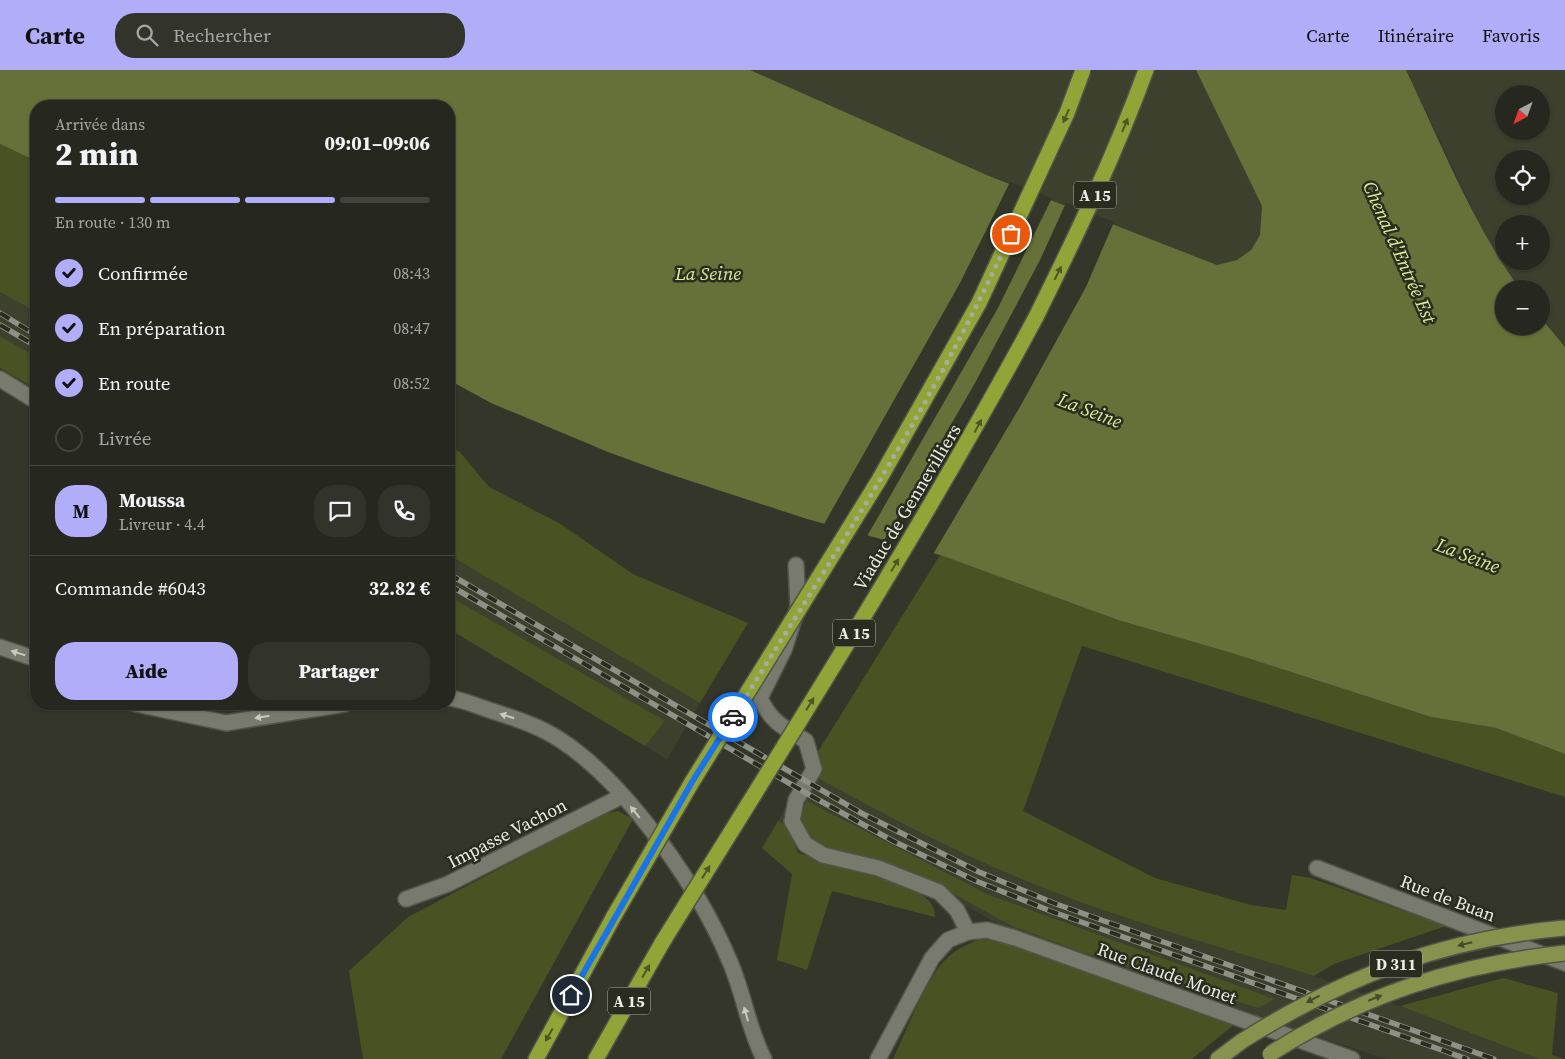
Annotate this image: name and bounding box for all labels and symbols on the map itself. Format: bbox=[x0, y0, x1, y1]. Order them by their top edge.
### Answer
north arrow bbox=[1495, 85, 1550, 140]
one-way arrow bbox=[1061, 109, 1069, 123]
one-way arrow bbox=[1121, 118, 1129, 132]
water label: Chenal d'Entrée Est bbox=[1357, 177, 1443, 328]
road number: A 15 bbox=[1074, 182, 1116, 208]
pin bbox=[990, 213, 1032, 255]
water label: La Seine bbox=[674, 260, 741, 286]
one-way arrow bbox=[1054, 266, 1062, 280]
water label: La Seine bbox=[1053, 386, 1126, 434]
one-way arrow bbox=[974, 418, 982, 433]
street label: Viaduc de Gennevilliers bbox=[847, 419, 967, 595]
water label: La Seine bbox=[1431, 531, 1504, 579]
one-way arrow bbox=[890, 559, 899, 572]
road number: A 15 bbox=[833, 620, 875, 646]
one-way arrow bbox=[10, 648, 25, 656]
courier bbox=[708, 692, 758, 742]
one-way arrow bbox=[806, 697, 815, 711]
one-way arrow bbox=[500, 712, 515, 720]
one-way arrow bbox=[253, 713, 269, 721]
street label: Impasse Vachon bbox=[443, 792, 571, 874]
one-way arrow bbox=[630, 806, 641, 819]
one-way arrow bbox=[702, 865, 711, 879]
street label: Rue de Buan bbox=[1397, 868, 1499, 928]
street label: Rue Claude Monet bbox=[1094, 936, 1240, 1010]
one-way arrow bbox=[1458, 940, 1473, 948]
road number: D 311 bbox=[1370, 951, 1422, 978]
one-way arrow bbox=[642, 965, 651, 978]
pin bbox=[550, 974, 592, 1016]
road number: A 15 bbox=[608, 988, 650, 1014]
one-way arrow bbox=[1368, 993, 1382, 1001]
one-way arrow bbox=[1306, 995, 1320, 1003]
one-way arrow bbox=[742, 1006, 750, 1021]
one-way arrow bbox=[545, 1028, 553, 1042]

